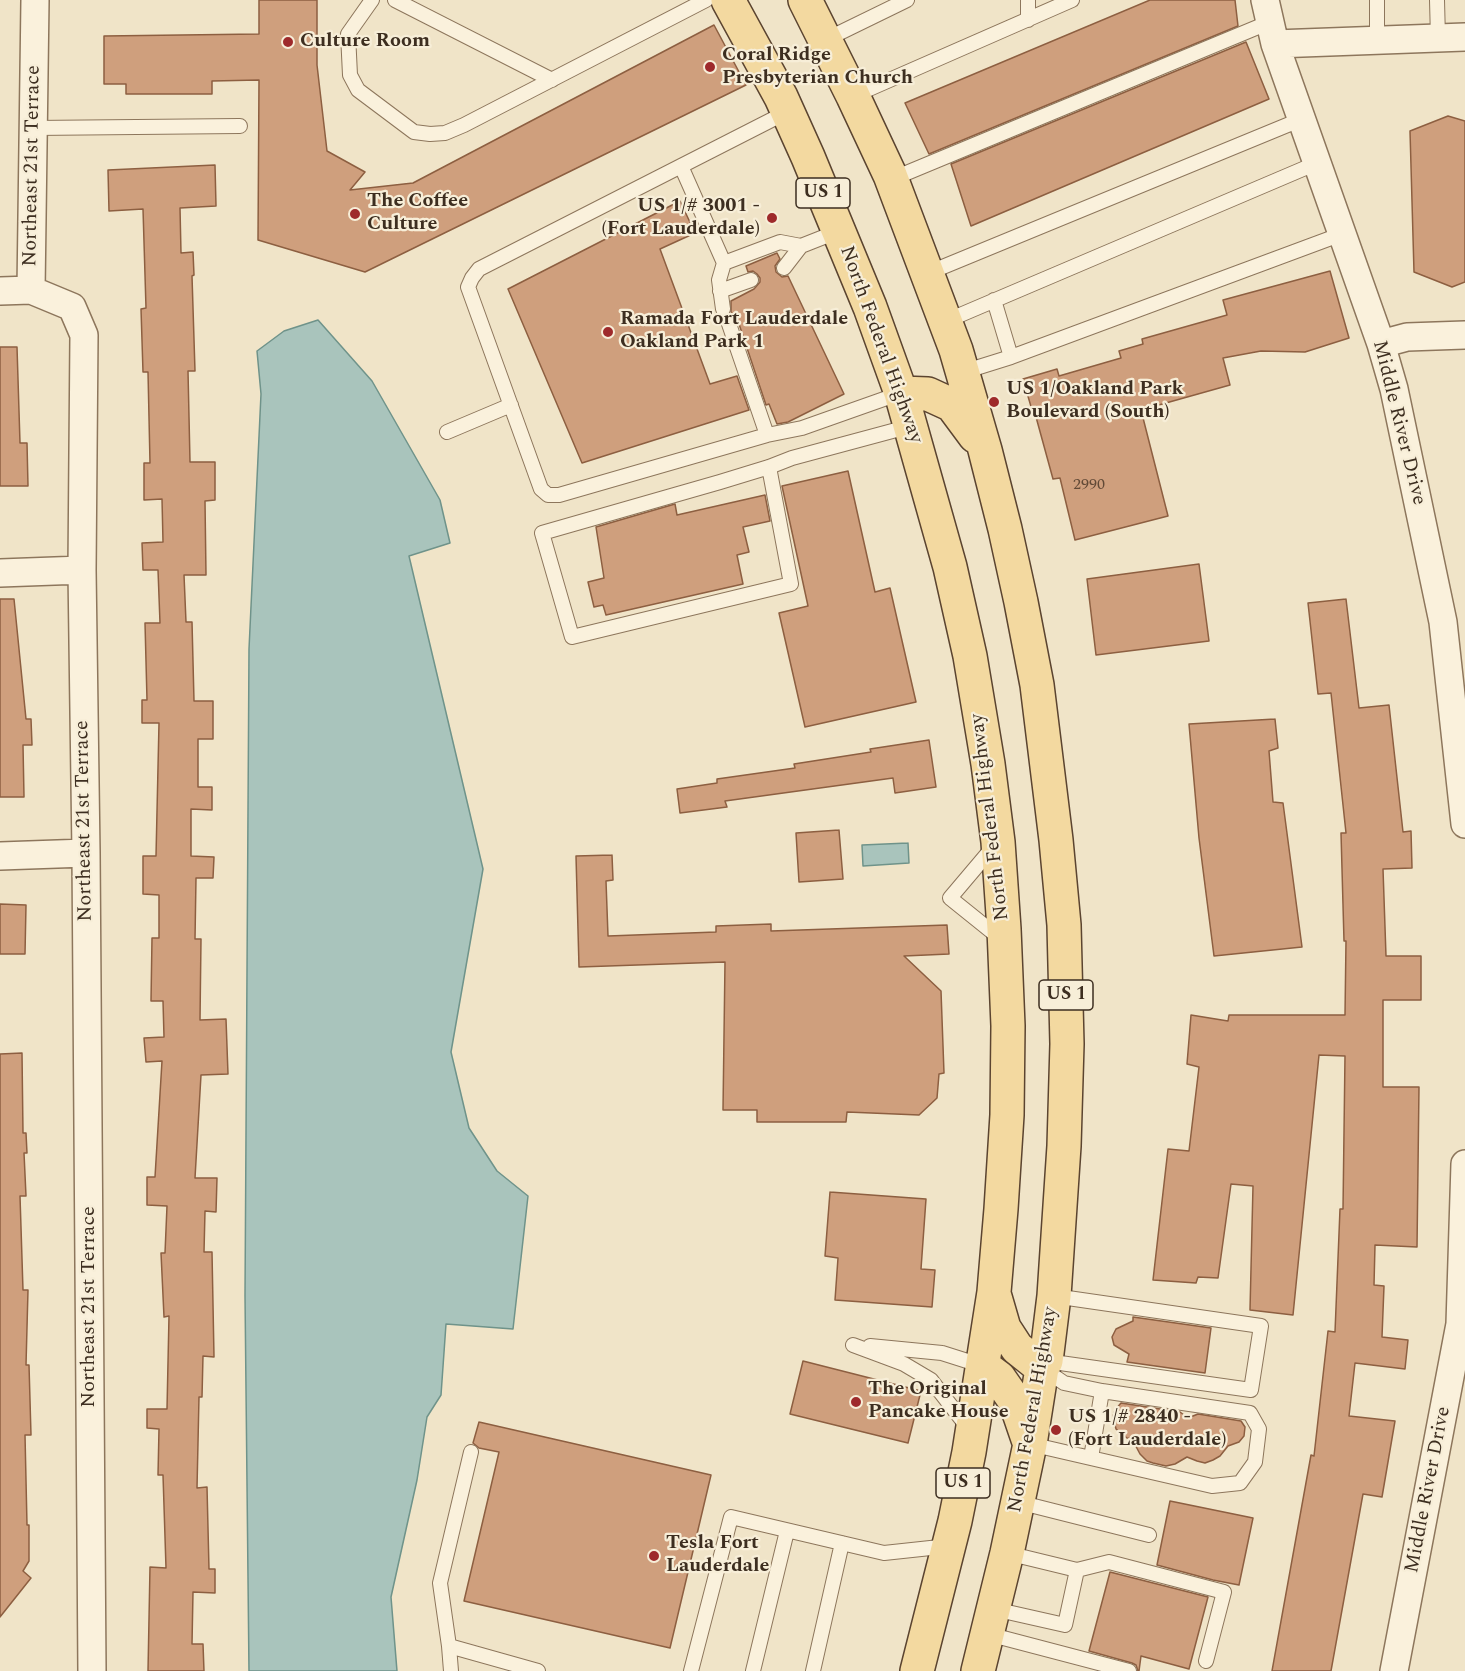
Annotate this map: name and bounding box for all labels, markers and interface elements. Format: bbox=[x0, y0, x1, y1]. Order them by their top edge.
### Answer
place label: Culture Room bbox=[300, 30, 430, 54]
marker: Culture Room bbox=[281, 35, 295, 49]
place label: Coral Ridge Presbyterian Church bbox=[722, 44, 913, 91]
marker: Coral Ridge Presbyterian Church bbox=[703, 60, 717, 74]
street label: Northeast 21st Terrace bbox=[19, 65, 47, 267]
road number: US 1 bbox=[796, 178, 850, 208]
place label: The Coffee Culture bbox=[367, 190, 468, 237]
place label: US 1/# 3001 - (Fort Lauderdale) bbox=[602, 195, 760, 242]
marker: The Coffee Culture bbox=[348, 207, 362, 221]
marker: US 1/# 3001 - (Fort Lauderdale) bbox=[765, 211, 779, 225]
street label: North Federal Highway bbox=[833, 243, 927, 447]
place label: Ramada Fort Lauderdale Oakland Park 1 bbox=[620, 308, 848, 355]
marker: Ramada Fort Lauderdale Oakland Park 1 bbox=[601, 325, 615, 339]
street label: Middle River Drive bbox=[1366, 338, 1430, 508]
place label: US 1/Oakland Park Boulevard (South) bbox=[1006, 378, 1184, 425]
marker: US 1/Oakland Park Boulevard (South) bbox=[987, 395, 1001, 409]
house number: 2990 bbox=[1073, 476, 1105, 496]
street label: North Federal Highway bbox=[966, 712, 1016, 922]
street label: Northeast 21st Terrace bbox=[71, 720, 99, 922]
road number: US 1 bbox=[1039, 980, 1093, 1010]
street label: Northeast 21st Terrace bbox=[78, 1206, 102, 1408]
street label: North Federal Highway bbox=[1004, 1305, 1064, 1515]
place label: The Original Pancake House bbox=[868, 1378, 1009, 1425]
marker: The Original Pancake House bbox=[849, 1395, 863, 1409]
street label: Middle River Drive bbox=[1401, 1405, 1457, 1575]
place label: US 1/# 2840 - (Fort Lauderdale) bbox=[1068, 1406, 1226, 1453]
marker: US 1/# 2840 - (Fort Lauderdale) bbox=[1049, 1423, 1063, 1437]
road number: US 1 bbox=[936, 1468, 990, 1498]
place label: Tesla Fort Lauderdale bbox=[666, 1532, 770, 1579]
marker: Tesla Fort Lauderdale bbox=[647, 1549, 661, 1563]

